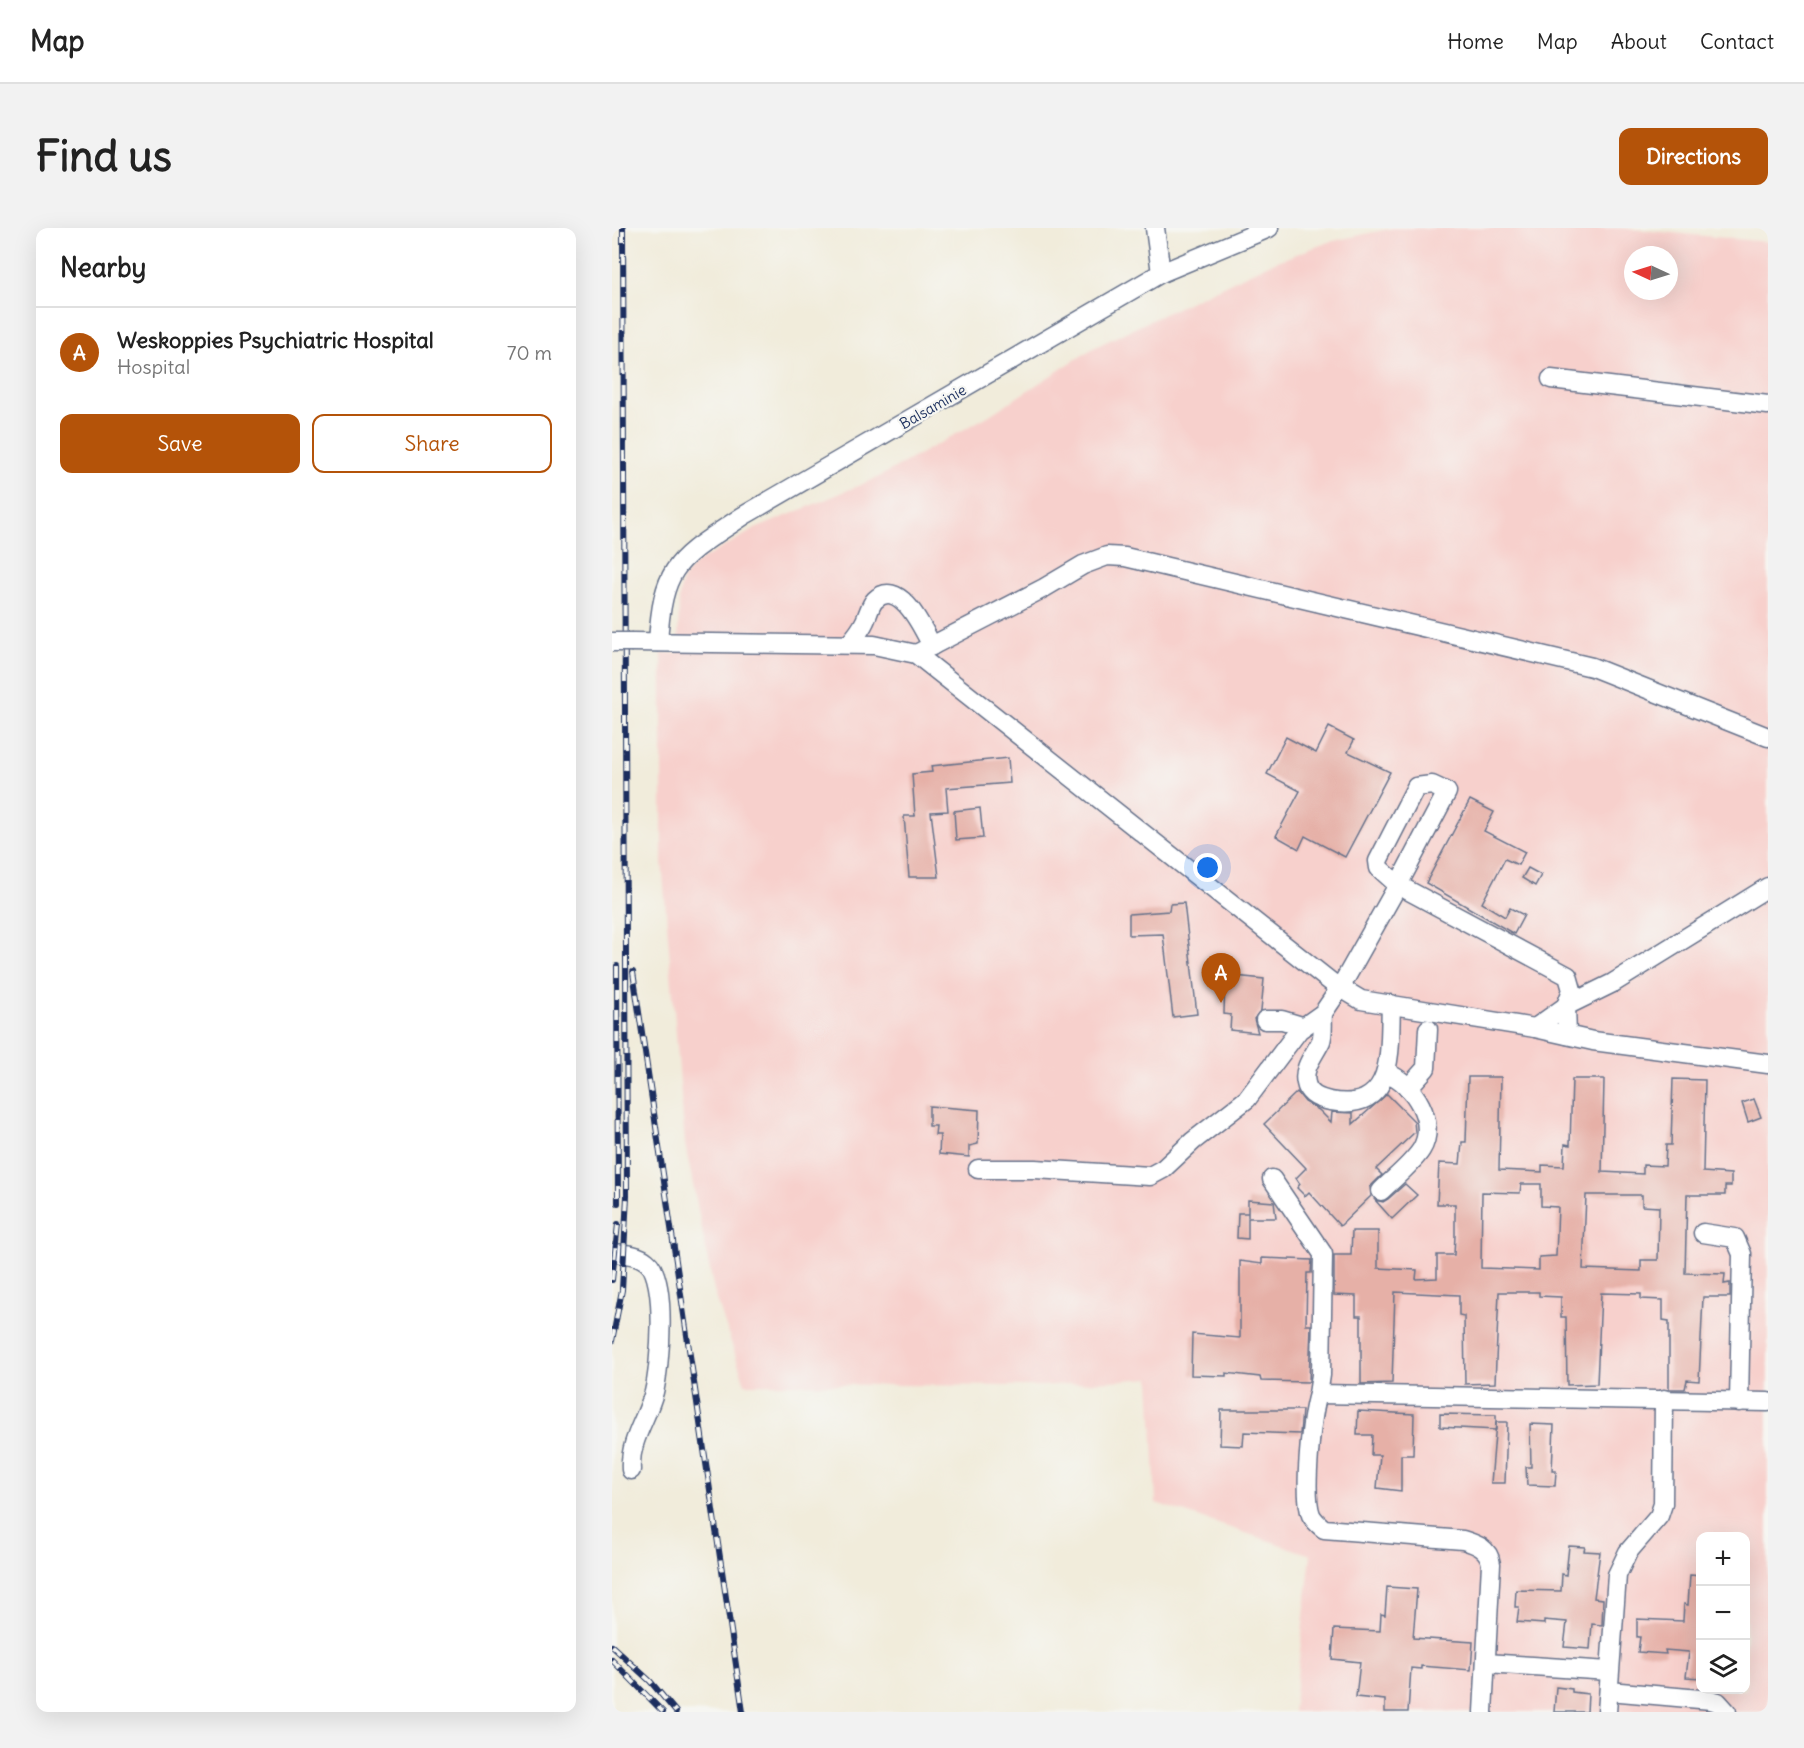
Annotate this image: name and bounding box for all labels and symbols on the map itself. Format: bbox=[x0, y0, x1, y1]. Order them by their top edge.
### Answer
north arrow bbox=[1624, 246, 1678, 300]
street label: Balsaminie bbox=[896, 380, 969, 433]
your location bbox=[1193, 853, 1222, 882]
pin: A bbox=[1202, 954, 1240, 1003]

